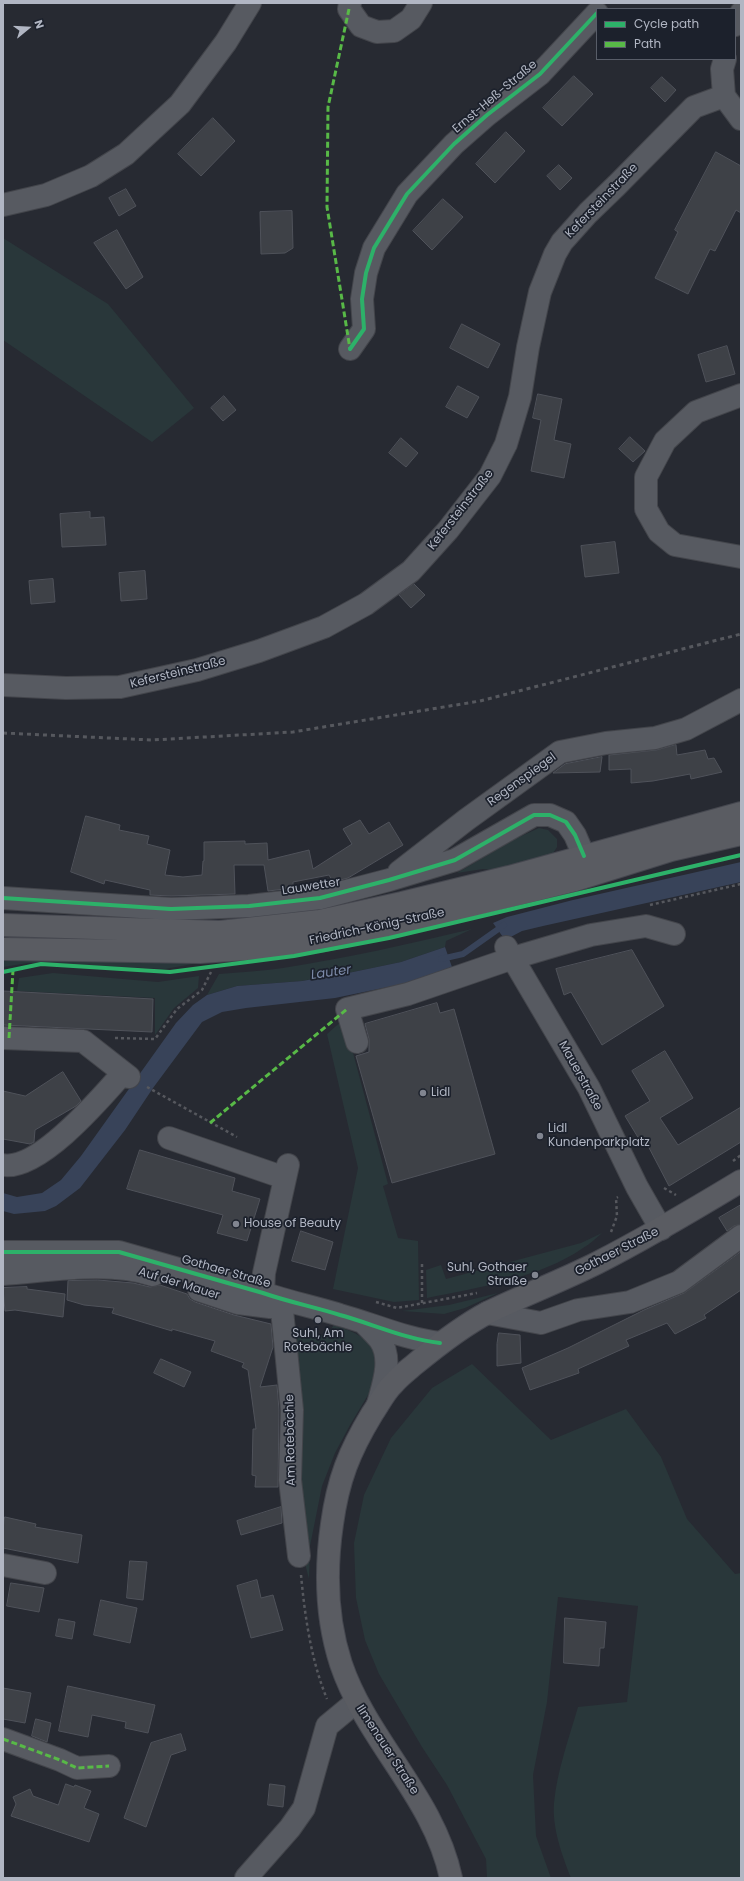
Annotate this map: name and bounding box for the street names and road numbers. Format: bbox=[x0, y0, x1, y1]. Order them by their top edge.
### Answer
street label: Ernst-Heß-Straße bbox=[450, 58, 540, 136]
street label: Kefersteinstraße bbox=[563, 161, 641, 241]
street label: Kefersteinstraße bbox=[425, 467, 497, 553]
street label: Kefersteinstraße bbox=[129, 654, 227, 692]
street label: Regenspiegel bbox=[485, 750, 559, 810]
street label: Lauwetter bbox=[281, 875, 341, 899]
street label: Friedrich-König-Straße bbox=[308, 906, 446, 948]
street label: Mauerstraße bbox=[555, 1039, 605, 1113]
street label: Gothaer Straße bbox=[573, 1225, 661, 1279]
street label: Gothaer Straße bbox=[180, 1252, 272, 1292]
street label: Auf der Mauer bbox=[137, 1265, 221, 1303]
street label: Am Rotebächle bbox=[283, 1394, 299, 1486]
street label: Ilmenauer Straße bbox=[353, 1703, 421, 1797]

